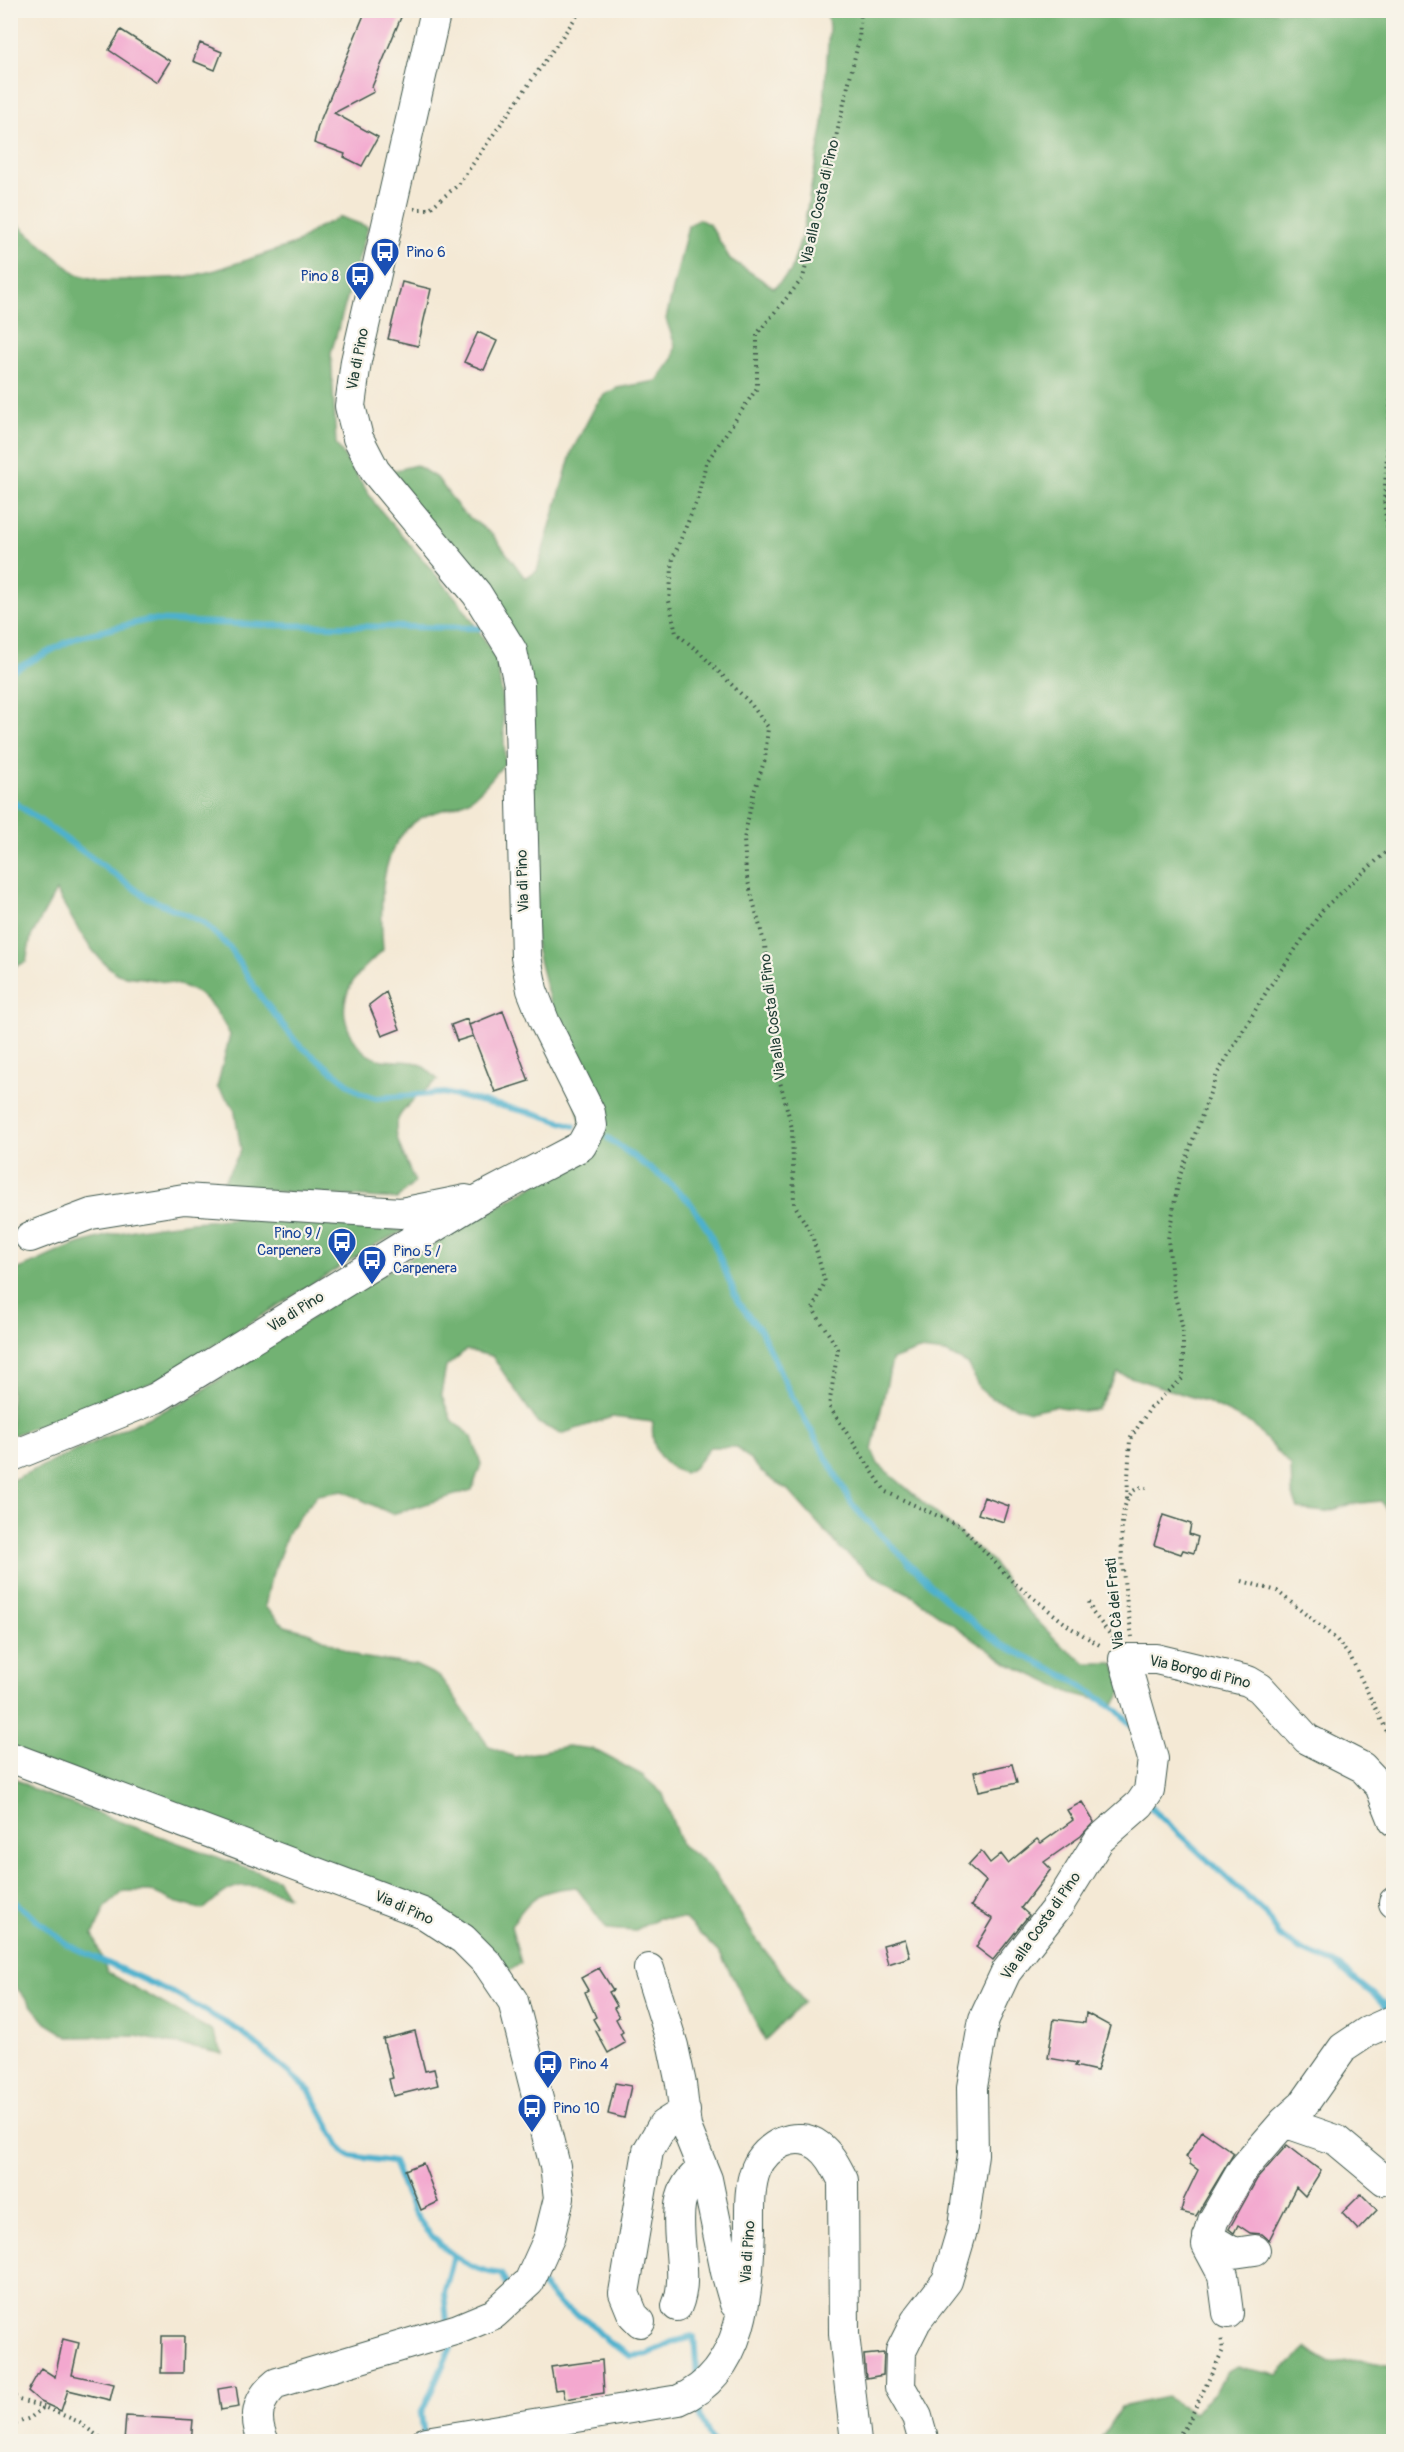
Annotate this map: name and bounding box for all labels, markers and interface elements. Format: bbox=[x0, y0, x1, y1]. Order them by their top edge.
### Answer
street label: Via alla Costa di Pino bbox=[796, 138, 844, 266]
bus stop icon: Pino 6 bbox=[369, 236, 401, 278]
place label: Pino 6 bbox=[406, 243, 446, 262]
bus stop icon: Pino 8 bbox=[344, 260, 376, 302]
place label: Pino 8 bbox=[301, 267, 339, 286]
street label: Via di Pino bbox=[343, 326, 373, 392]
street label: Via di Pino bbox=[512, 849, 534, 913]
street label: Via alla Costa di Pino bbox=[756, 953, 790, 1081]
place label: Pino 9 / Carpenera bbox=[257, 1224, 321, 1260]
bus stop icon: Pino 9 / Carpenera bbox=[326, 1226, 358, 1268]
place label: Pino 5 / Carpenera bbox=[393, 1242, 457, 1278]
bus stop icon: Pino 5 / Carpenera bbox=[356, 1244, 388, 1286]
street label: Via di Pino bbox=[264, 1287, 328, 1337]
street label: Via Cà dei Frati bbox=[1102, 1557, 1128, 1651]
street label: Via Borgo di Pino bbox=[1147, 1651, 1253, 1693]
street label: Via alla Costa di Pino bbox=[997, 1868, 1085, 1984]
street label: Via di Pino bbox=[371, 1887, 437, 1929]
bus stop icon: Pino 4 bbox=[532, 2048, 564, 2090]
place label: Pino 4 bbox=[569, 2055, 609, 2074]
bus stop icon: Pino 10 bbox=[516, 2092, 548, 2134]
place label: Pino 10 bbox=[553, 2099, 600, 2118]
street label: Via di Pino bbox=[736, 2220, 760, 2284]

